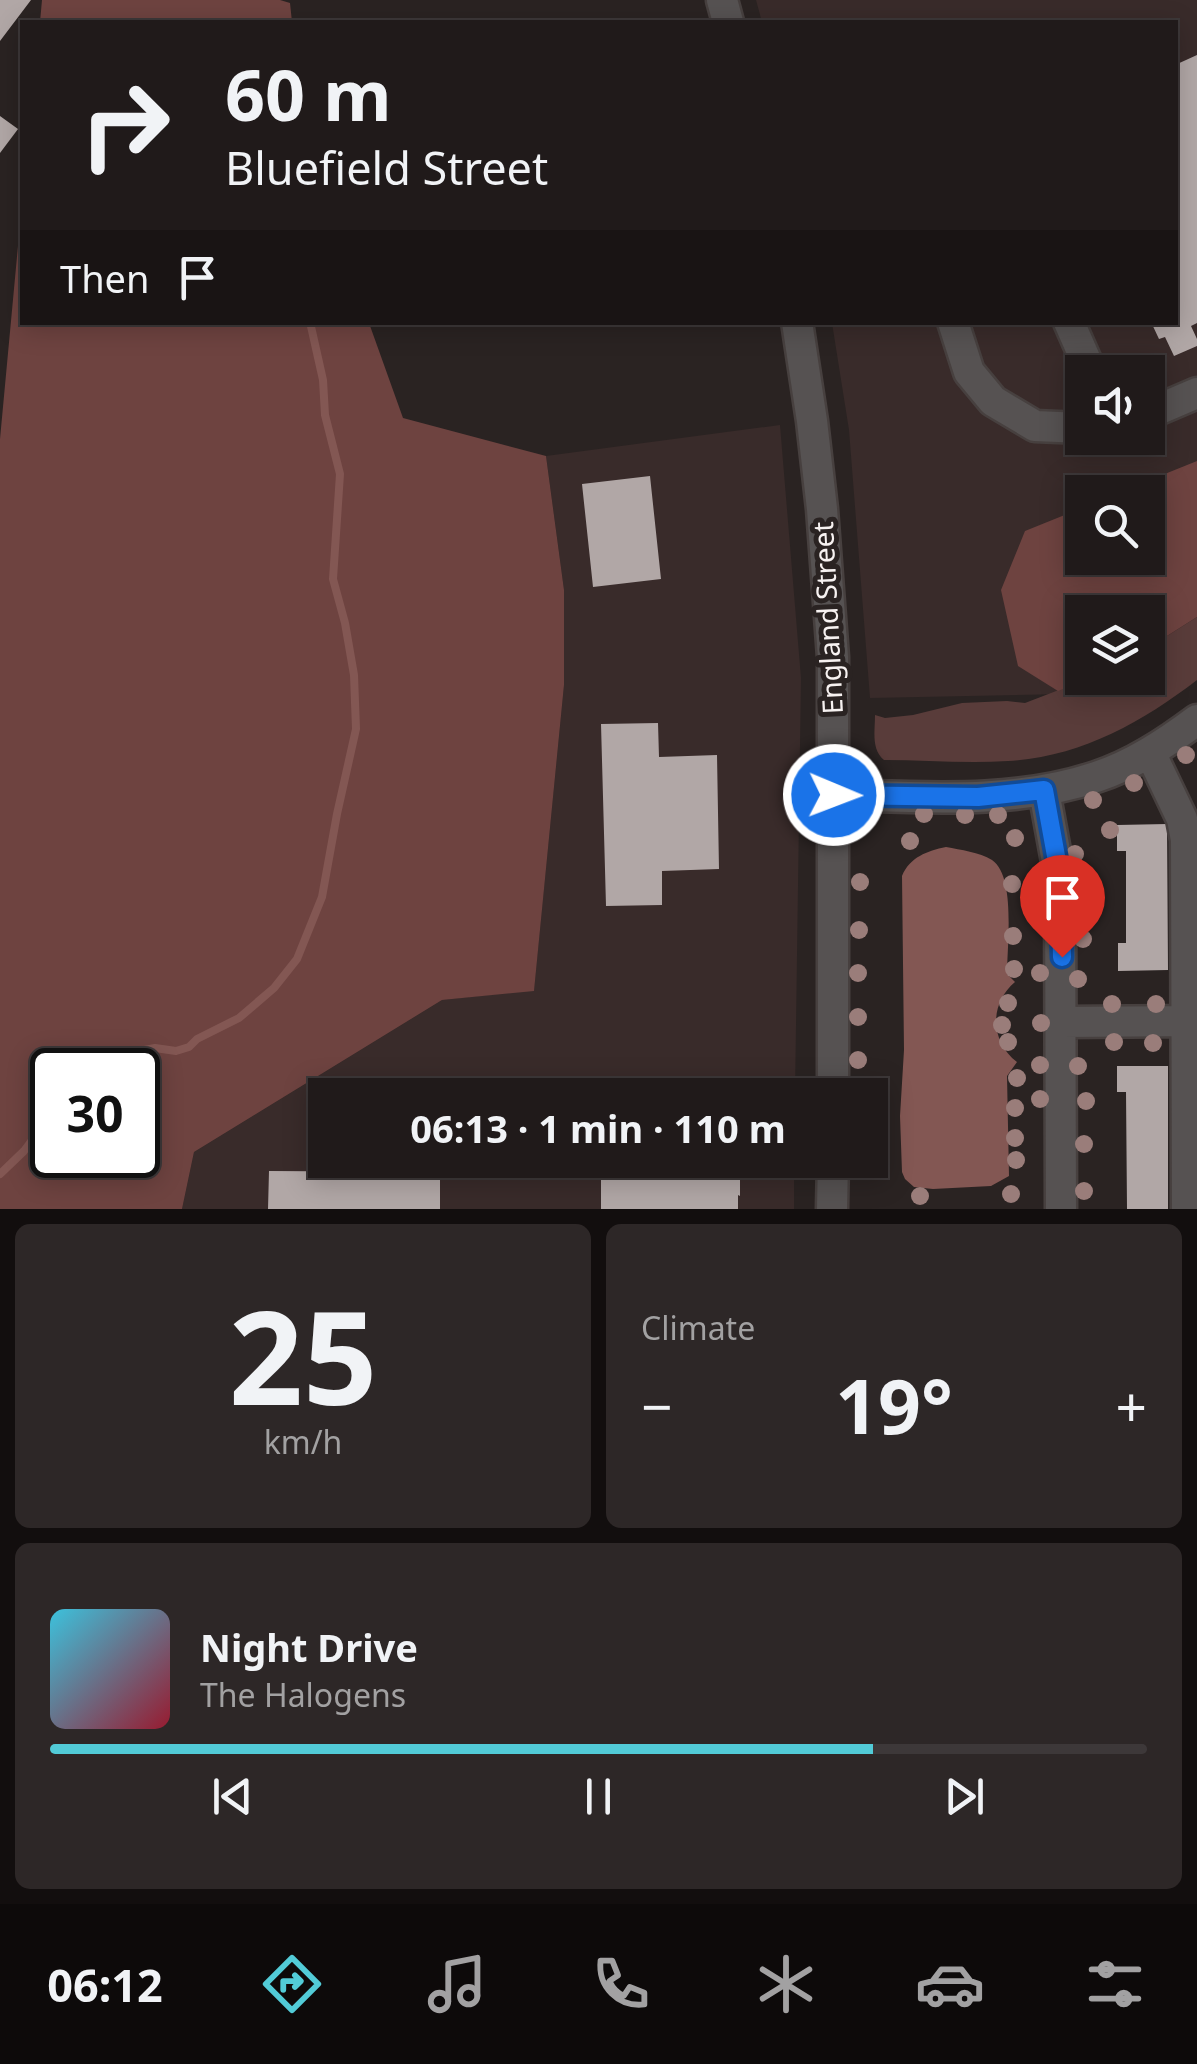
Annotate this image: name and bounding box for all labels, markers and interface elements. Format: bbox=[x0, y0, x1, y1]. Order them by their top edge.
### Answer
text: 60 m bbox=[225, 46, 392, 142]
icon: right bbox=[60, 60, 190, 190]
text: Bluefield Street bbox=[225, 137, 548, 198]
icon: arrive bbox=[170, 250, 225, 305]
text: Then bbox=[60, 252, 150, 304]
map controls bbox=[1065, 355, 1165, 695]
button: sound bbox=[1065, 355, 1165, 455]
button: search bbox=[1065, 475, 1165, 575]
street label: England Street bbox=[803, 521, 851, 715]
button: layers bbox=[1065, 595, 1165, 695]
position arrow bbox=[782, 743, 886, 847]
pin bbox=[1020, 855, 1105, 958]
icon: arrive bbox=[1035, 870, 1090, 925]
speed limit sign: 30 bbox=[30, 1048, 160, 1178]
text: 06:13 · 1 min · 110 m bbox=[410, 1102, 786, 1154]
text: 25 bbox=[229, 1266, 377, 1443]
text: Climate bbox=[641, 1306, 755, 1349]
text: 19° bbox=[835, 1354, 953, 1456]
text: − bbox=[641, 1368, 672, 1443]
text: + bbox=[1116, 1368, 1147, 1443]
text: km/h bbox=[264, 1420, 342, 1463]
text: Night Drive bbox=[200, 1621, 418, 1673]
text: The Halogens bbox=[200, 1673, 406, 1716]
icon: previous bbox=[205, 1769, 260, 1824]
icon: pause bbox=[571, 1769, 626, 1824]
icon: next bbox=[937, 1769, 992, 1824]
icon: directions bbox=[257, 1949, 327, 2019]
icon: music bbox=[422, 1949, 492, 2019]
icon: phone bbox=[586, 1949, 656, 2019]
icon: climate bbox=[751, 1949, 821, 2019]
icon: car bbox=[915, 1949, 985, 2019]
icon: filters bbox=[1080, 1949, 1150, 2019]
text: 06:12 bbox=[47, 1954, 163, 2015]

